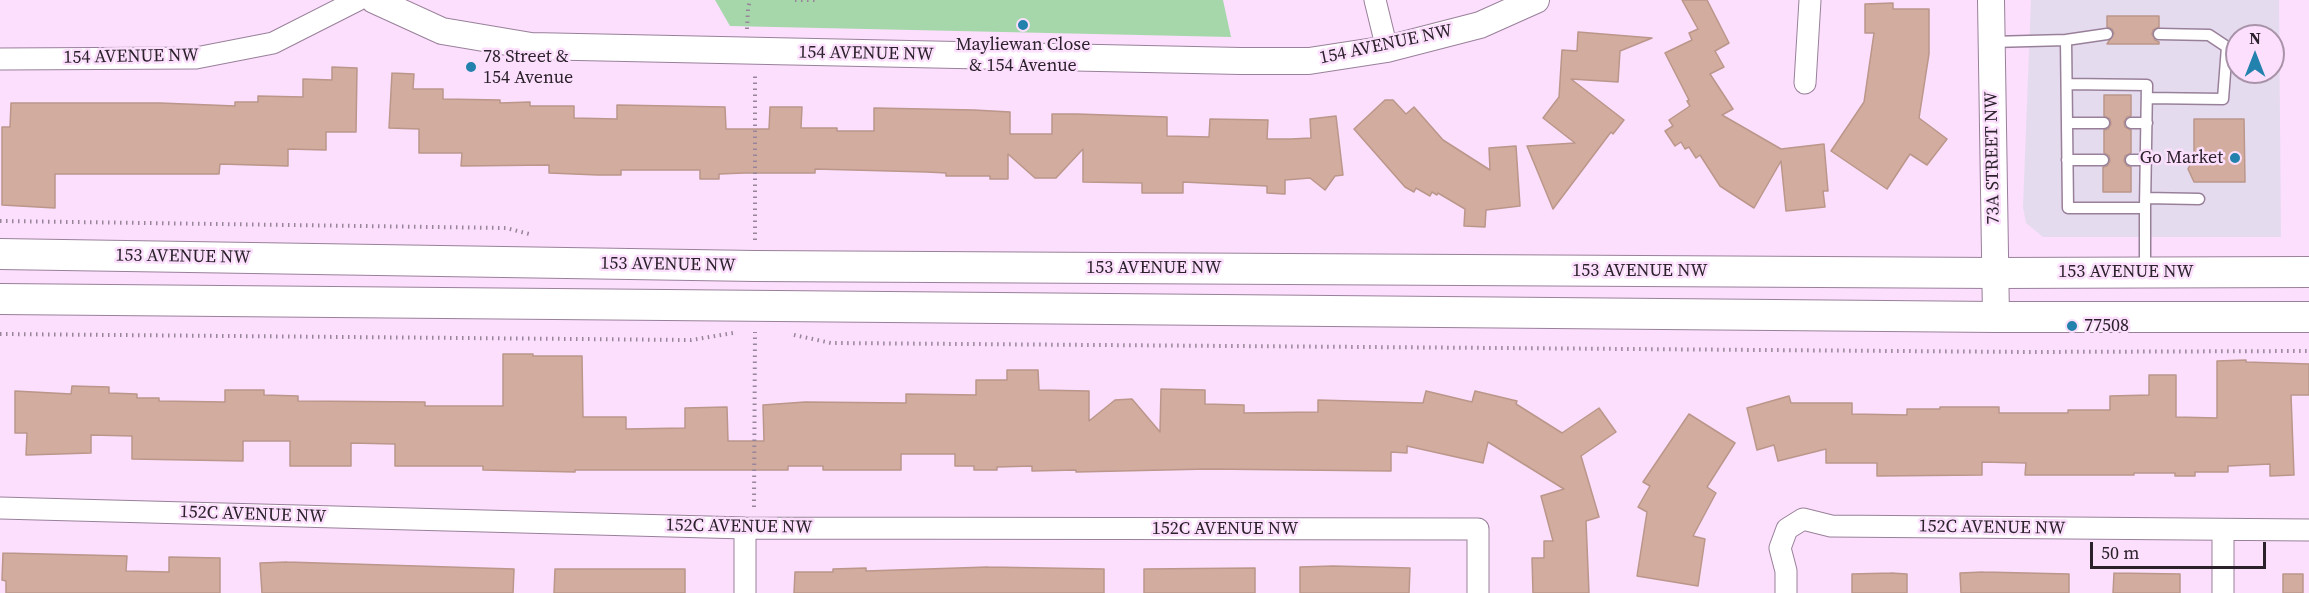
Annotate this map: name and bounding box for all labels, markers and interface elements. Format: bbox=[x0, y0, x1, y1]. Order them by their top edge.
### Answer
marker: Mayliewan Close & 154 Avenue bbox=[1016, 18, 1030, 32]
street label: 154 AVENUE NW bbox=[1318, 20, 1454, 70]
north arrow bbox=[2225, 24, 2285, 84]
text: N bbox=[2249, 27, 2261, 49]
place label: Mayliewan Close & 154 Avenue bbox=[956, 34, 1090, 76]
street label: 154 AVENUE NW bbox=[798, 42, 934, 66]
street label: 154 AVENUE NW bbox=[63, 45, 199, 69]
place label: 78 Street & 154 Avenue bbox=[483, 46, 573, 88]
marker: 78 Street & 154 Avenue bbox=[464, 60, 478, 74]
street label: 73A STREET NW bbox=[1981, 91, 2005, 225]
place label: Go Market bbox=[2140, 147, 2223, 169]
marker: Go Market bbox=[2228, 151, 2242, 165]
street label: 153 AVENUE NW bbox=[115, 245, 251, 269]
street label: 153 AVENUE NW bbox=[600, 253, 736, 277]
street label: 153 AVENUE NW bbox=[1086, 257, 1222, 279]
street label: 153 AVENUE NW bbox=[1572, 260, 1708, 282]
street label: 153 AVENUE NW bbox=[2058, 261, 2194, 283]
place label: 77508 bbox=[2084, 315, 2129, 337]
marker: 77508 bbox=[2065, 319, 2079, 333]
street label: 152C AVENUE NW bbox=[179, 502, 327, 528]
street label: 152C AVENUE NW bbox=[665, 515, 813, 539]
street label: 152C AVENUE NW bbox=[1918, 516, 2066, 540]
street label: 152C AVENUE NW bbox=[1152, 518, 1298, 540]
scale bar bbox=[2093, 530, 2268, 568]
text: 50 m bbox=[2101, 540, 2139, 565]

